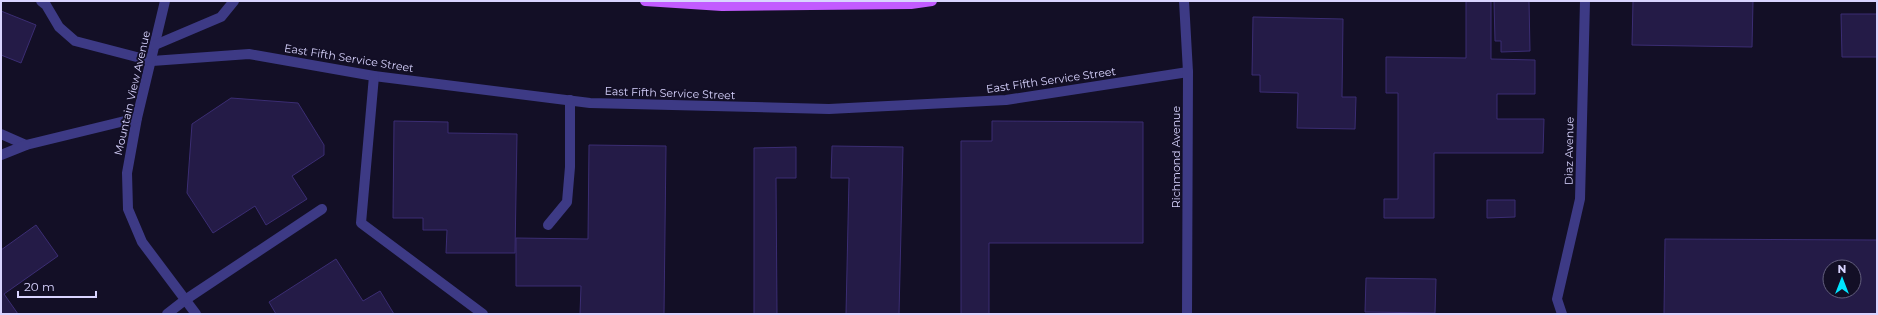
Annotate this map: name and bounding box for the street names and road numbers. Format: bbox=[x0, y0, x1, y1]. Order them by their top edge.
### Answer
street label: Mountain View Avenue bbox=[111, 29, 153, 157]
street label: East Fifth Service Street bbox=[283, 41, 415, 75]
street label: East Fifth Service Street bbox=[985, 64, 1117, 96]
street label: East Fifth Service Street bbox=[604, 84, 736, 102]
street label: Richmond Avenue bbox=[1169, 105, 1183, 208]
street label: Diaz Avenue bbox=[1561, 116, 1577, 185]

